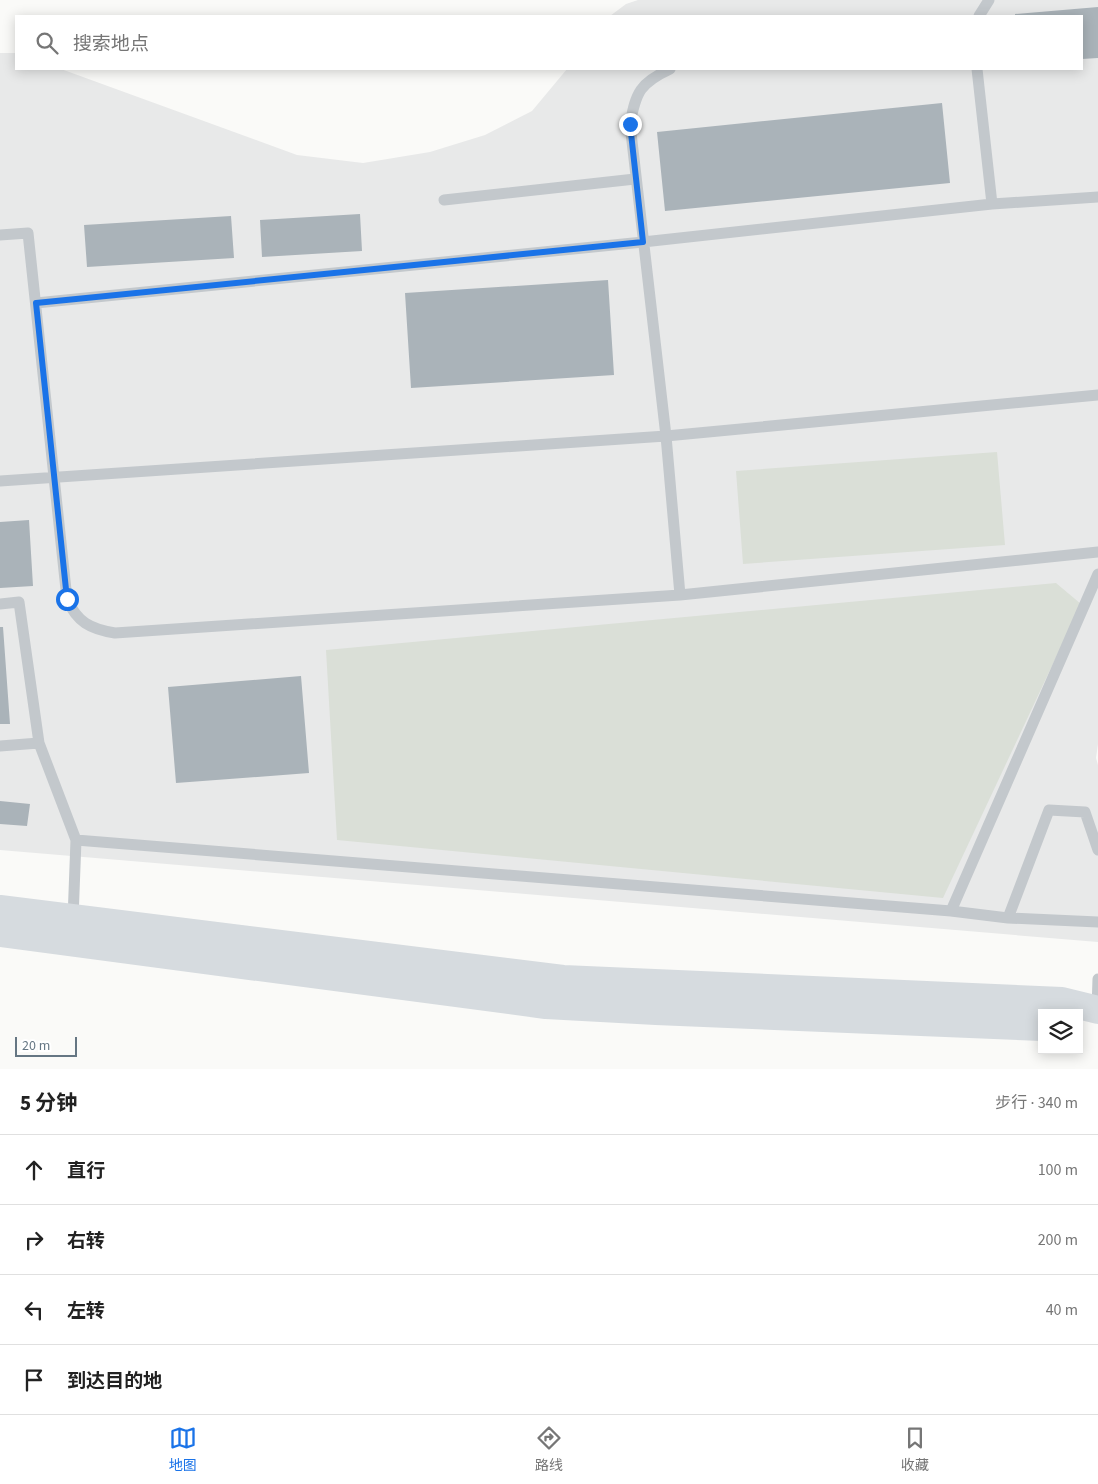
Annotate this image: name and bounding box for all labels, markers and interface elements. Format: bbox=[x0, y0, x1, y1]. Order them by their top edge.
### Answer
search box bbox=[15, 15, 1083, 70]
icon: search bbox=[33, 29, 61, 57]
text: 搜索地点 bbox=[73, 31, 149, 58]
route end bbox=[619, 113, 642, 136]
route start bbox=[56, 588, 79, 611]
map controls bbox=[1038, 1009, 1083, 1054]
button: layers bbox=[1038, 1009, 1083, 1054]
scale bar bbox=[15, 1034, 78, 1057]
text: 20 m bbox=[22, 1036, 50, 1056]
text: 5 分钟 bbox=[20, 1088, 77, 1118]
text: 步行 · 340 m bbox=[995, 1092, 1078, 1114]
icon: ahead bbox=[20, 1156, 48, 1184]
text: 直行 bbox=[67, 1158, 105, 1185]
text: 100 m bbox=[1038, 1159, 1078, 1181]
icon: right bbox=[20, 1226, 48, 1254]
text: 右转 bbox=[67, 1228, 105, 1255]
text: 200 m bbox=[1038, 1229, 1078, 1251]
icon: left bbox=[20, 1296, 48, 1324]
text: 左转 bbox=[67, 1298, 105, 1325]
text: 40 m bbox=[1046, 1299, 1078, 1321]
icon: arrive bbox=[20, 1366, 48, 1394]
text: 到达目的地 bbox=[67, 1368, 162, 1395]
tab: 地图 bbox=[169, 1424, 197, 1476]
tab: 路线 bbox=[535, 1424, 563, 1476]
tab: 收藏 bbox=[901, 1424, 929, 1476]

